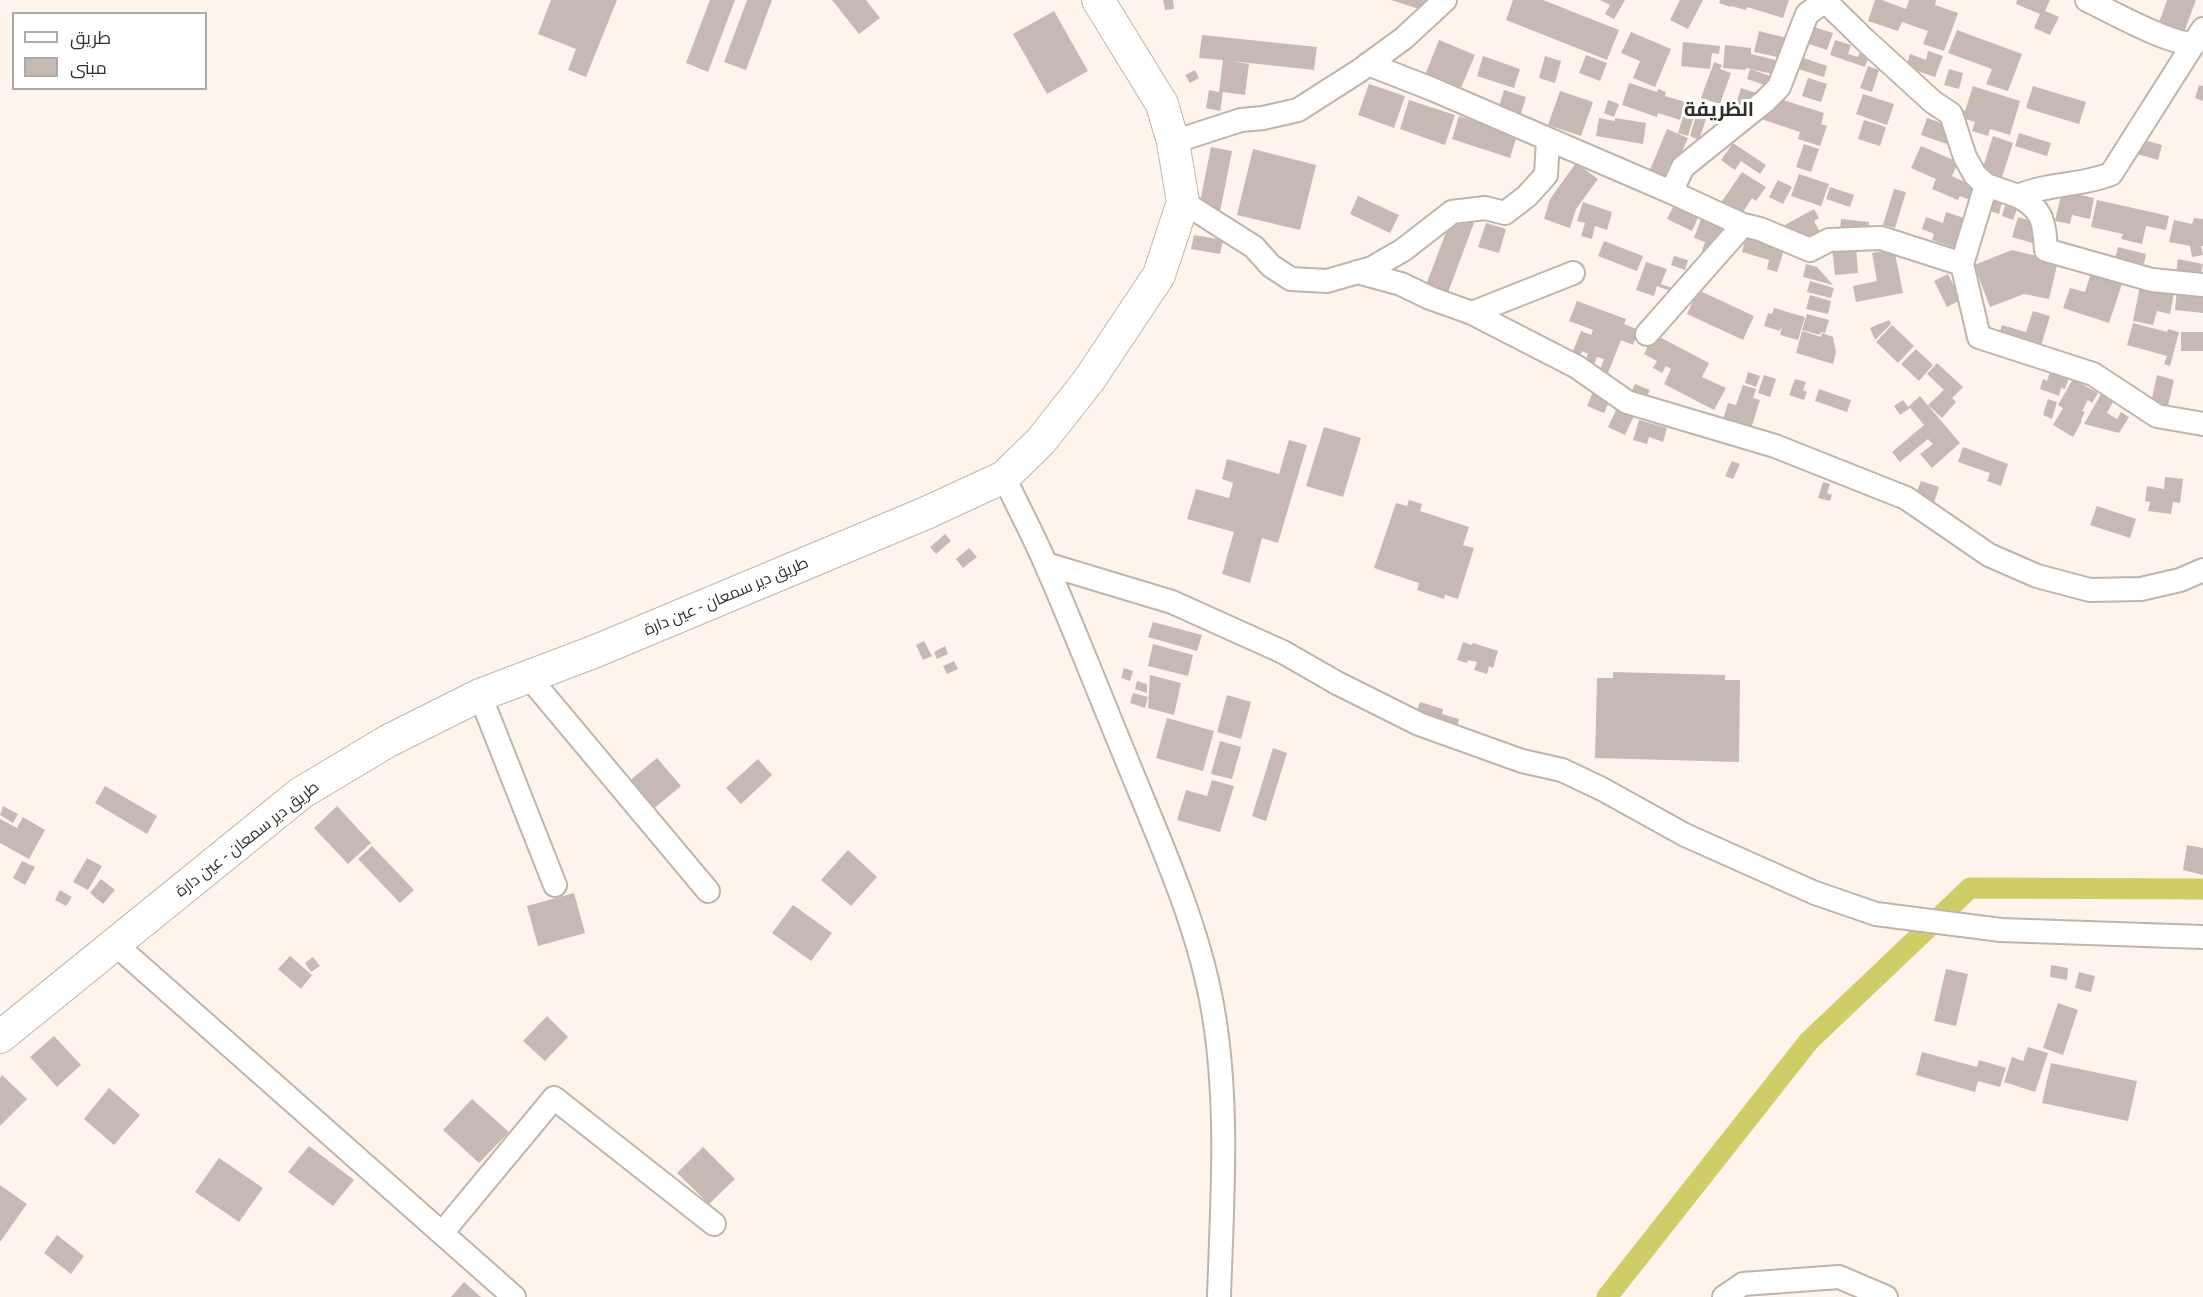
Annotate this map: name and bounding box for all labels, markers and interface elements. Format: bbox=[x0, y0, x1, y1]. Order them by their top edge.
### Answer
legend bbox=[12, 12, 207, 90]
text: طريق bbox=[70, 27, 111, 47]
text: مبنى bbox=[70, 57, 107, 77]
district label: الظريفة bbox=[1684, 97, 1754, 121]
street label: طريق دير سمعان - عين دارة bbox=[641, 553, 811, 639]
street label: طريق دير سمعان - عين دارة bbox=[171, 777, 323, 901]

